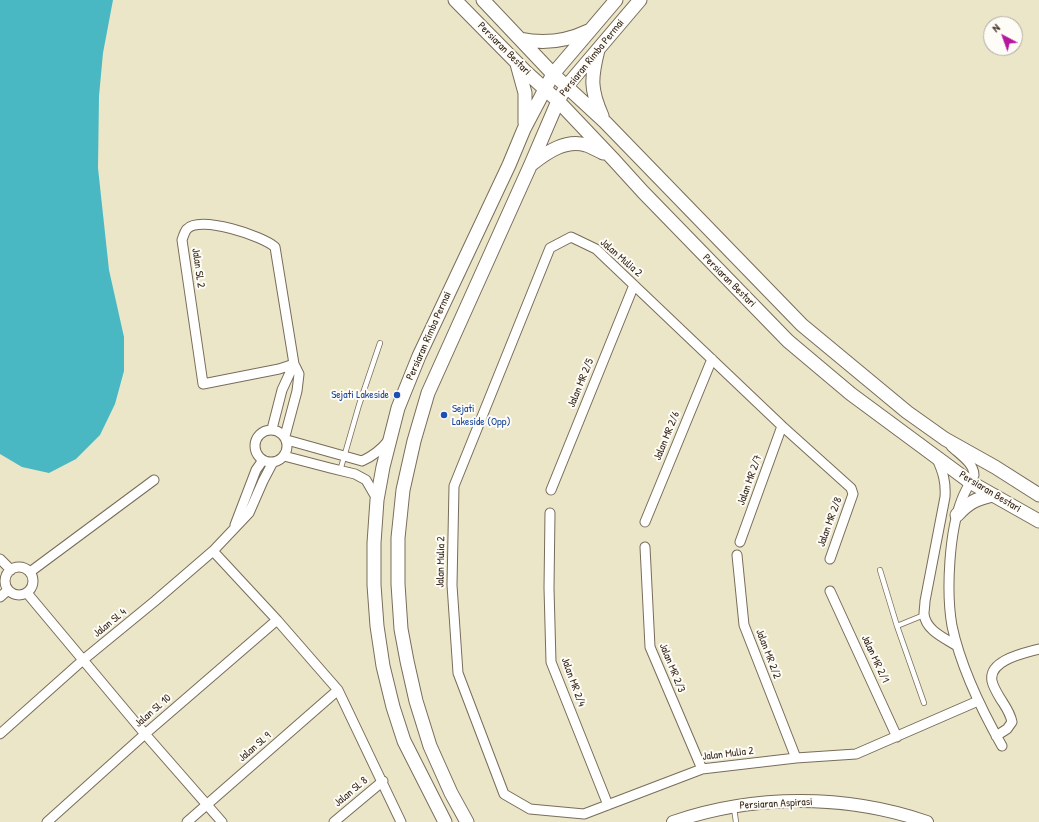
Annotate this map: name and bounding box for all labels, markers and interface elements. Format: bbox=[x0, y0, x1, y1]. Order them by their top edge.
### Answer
north arrow bbox=[983, 16, 1023, 56]
street label: Persiaran Rimba Permai bbox=[557, 17, 627, 99]
street label: Persiaran Bestari bbox=[475, 20, 533, 78]
text: N bbox=[989, 20, 1003, 35]
street label: Jalan Mulia 2 bbox=[597, 236, 645, 280]
street label: Jalan SL 2 bbox=[189, 247, 207, 289]
street label: Persiaran Bestari bbox=[700, 252, 758, 310]
street label: Persiaran Rimba Permai bbox=[404, 290, 454, 382]
street label: Jalan MR 2/5 bbox=[565, 357, 597, 409]
place label: Sejati Lakeside bbox=[331, 388, 389, 402]
marker: Sejati Lakeside bbox=[392, 390, 402, 400]
place label: Sejati Lakeside (Opp) bbox=[452, 402, 510, 428]
marker: Sejati Lakeside (Opp) bbox=[439, 410, 449, 420]
street label: Jalan MR 2/6 bbox=[651, 410, 683, 462]
street label: Jalan MR 2/7 bbox=[735, 453, 765, 507]
street label: Persiaran Bestari bbox=[957, 468, 1023, 516]
street label: Jalan MR 2/8 bbox=[815, 495, 845, 549]
street label: Jalan Mulia 2 bbox=[434, 536, 448, 588]
street label: Jalan SL 4 bbox=[91, 606, 129, 640]
street label: Jalan MR 2/2 bbox=[752, 627, 784, 681]
street label: Jalan MR 2/1 bbox=[858, 633, 892, 685]
street label: Jalan MR 2/3 bbox=[656, 641, 688, 695]
street label: Jalan MR 2/4 bbox=[558, 656, 588, 708]
street label: Jalan SL 10 bbox=[132, 692, 174, 730]
street label: Jalan SL 9 bbox=[236, 729, 274, 765]
street label: Jalan Mulia 2 bbox=[702, 744, 754, 764]
street label: Jalan SL 8 bbox=[332, 774, 370, 810]
street label: Persiaran Aspirasi bbox=[739, 795, 813, 813]

